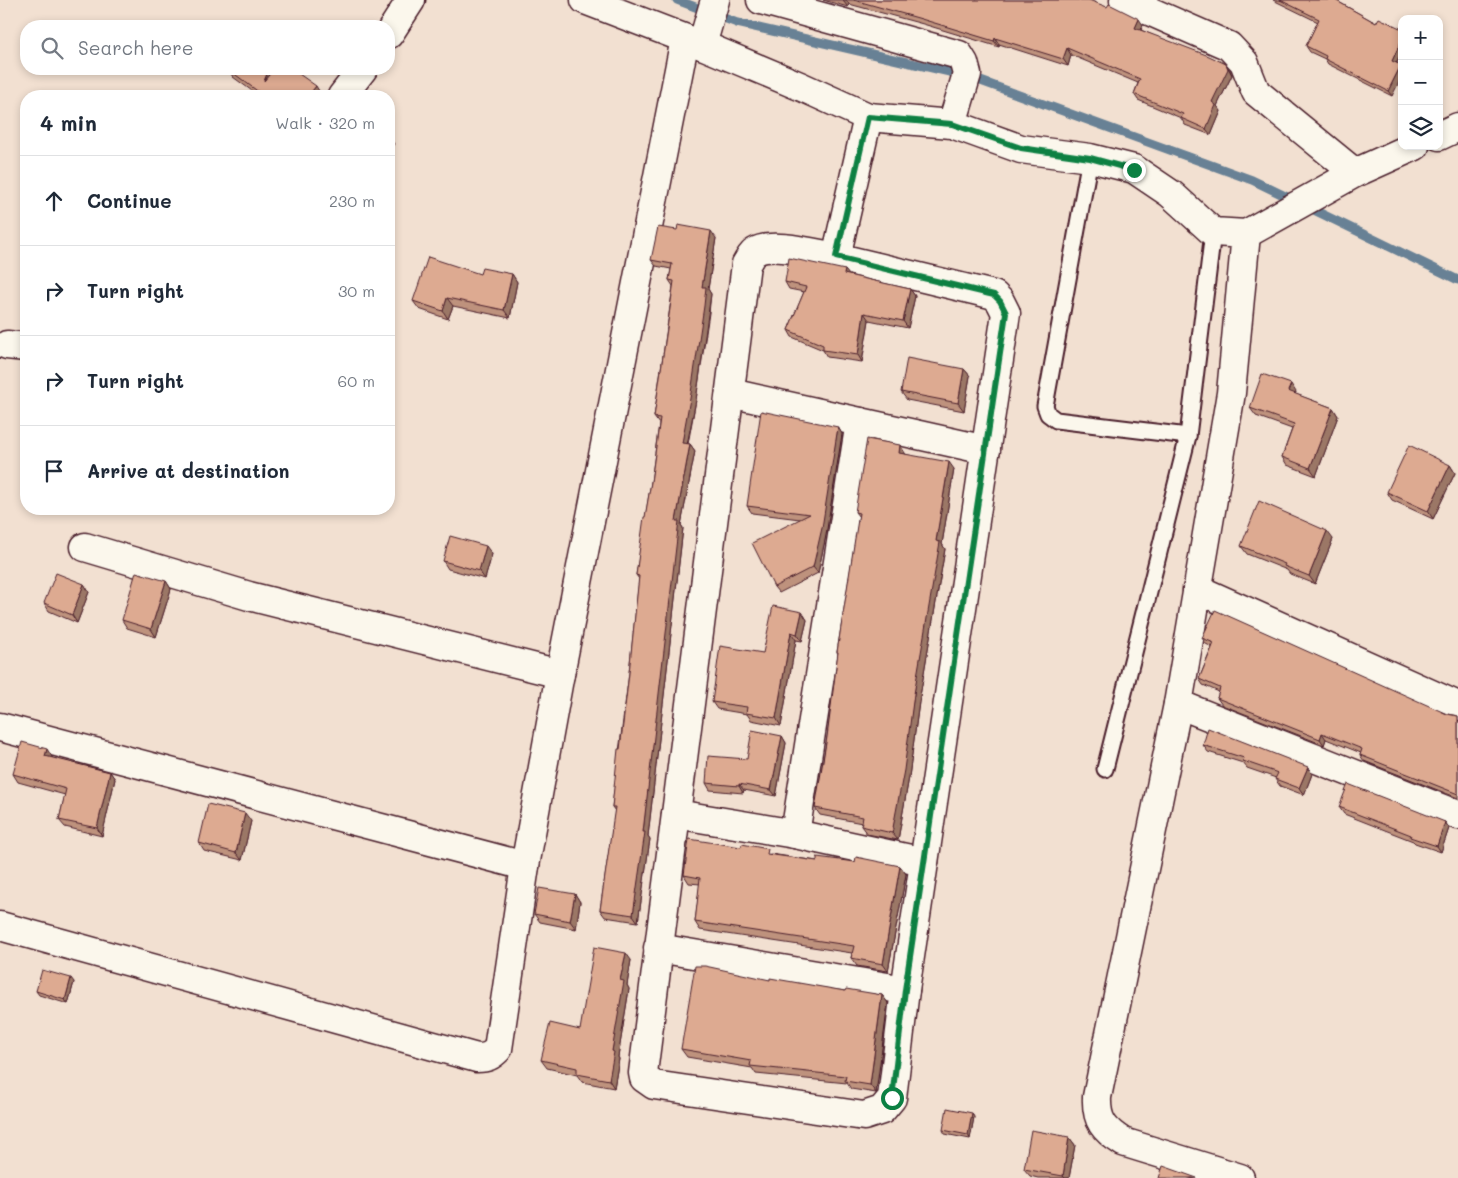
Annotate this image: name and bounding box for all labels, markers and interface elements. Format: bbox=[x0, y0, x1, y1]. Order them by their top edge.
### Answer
map controls bbox=[1398, 15, 1443, 150]
button: + bbox=[1398, 15, 1443, 60]
search box bbox=[20, 20, 395, 75]
icon: search bbox=[38, 34, 66, 62]
text: Search here bbox=[78, 35, 194, 60]
button: − bbox=[1398, 60, 1443, 105]
button: layers bbox=[1398, 105, 1443, 150]
text: 4 min bbox=[40, 109, 97, 136]
text: Walk · 320 m bbox=[275, 112, 375, 133]
route end bbox=[1123, 159, 1146, 182]
icon: ahead bbox=[40, 187, 68, 215]
text: Continue bbox=[87, 188, 172, 213]
text: 230 m bbox=[329, 190, 375, 211]
icon: right bbox=[40, 277, 68, 305]
text: Turn right bbox=[87, 278, 184, 303]
text: 30 m bbox=[338, 280, 375, 301]
icon: right bbox=[40, 367, 68, 395]
text: Turn right bbox=[87, 368, 184, 393]
text: 60 m bbox=[338, 370, 375, 391]
icon: arrive bbox=[40, 457, 68, 485]
text: Arrive at destination bbox=[87, 458, 290, 483]
route start bbox=[881, 1087, 904, 1110]

